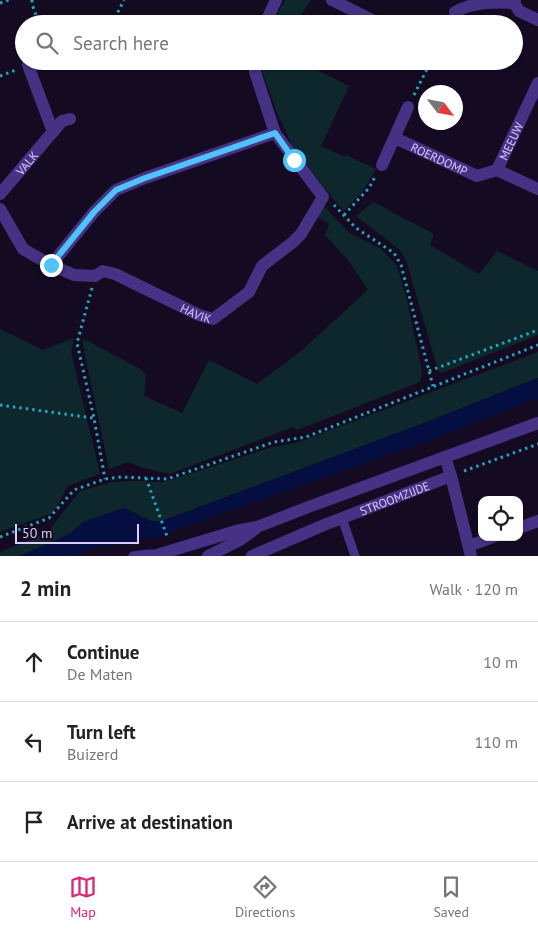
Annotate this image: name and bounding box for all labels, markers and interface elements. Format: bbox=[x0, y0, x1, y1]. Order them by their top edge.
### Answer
search box bbox=[15, 15, 523, 70]
icon: search bbox=[33, 29, 61, 57]
text: Search here bbox=[73, 31, 169, 55]
north arrow bbox=[418, 85, 463, 130]
street label: MEEUW bbox=[495, 120, 526, 162]
street label: ROERDOMP bbox=[409, 139, 470, 178]
street label: VALK bbox=[11, 148, 41, 179]
route start bbox=[283, 149, 306, 172]
route end bbox=[40, 254, 63, 277]
street label: HAVIK bbox=[178, 300, 213, 326]
street label: STROOMZIJDE bbox=[358, 478, 432, 518]
map controls bbox=[478, 496, 523, 541]
button: locate bbox=[478, 496, 523, 541]
scale bar bbox=[15, 521, 139, 544]
text: 50 m bbox=[22, 524, 52, 542]
text: 2 min bbox=[20, 575, 71, 602]
text: Walk · 120 m bbox=[429, 579, 518, 599]
text: Continue bbox=[67, 640, 139, 664]
icon: ahead bbox=[20, 648, 48, 676]
text: 10 m bbox=[483, 652, 518, 672]
text: De Maten bbox=[67, 664, 133, 684]
text: Turn left bbox=[67, 720, 136, 744]
icon: left bbox=[20, 728, 48, 756]
text: 110 m bbox=[475, 732, 518, 752]
text: Buizerd bbox=[67, 744, 118, 764]
icon: arrive bbox=[20, 808, 48, 836]
text: Arrive at destination bbox=[67, 810, 233, 834]
tab: Map bbox=[69, 873, 97, 921]
tab: Directions bbox=[235, 873, 295, 921]
tab: Saved bbox=[433, 873, 469, 921]

